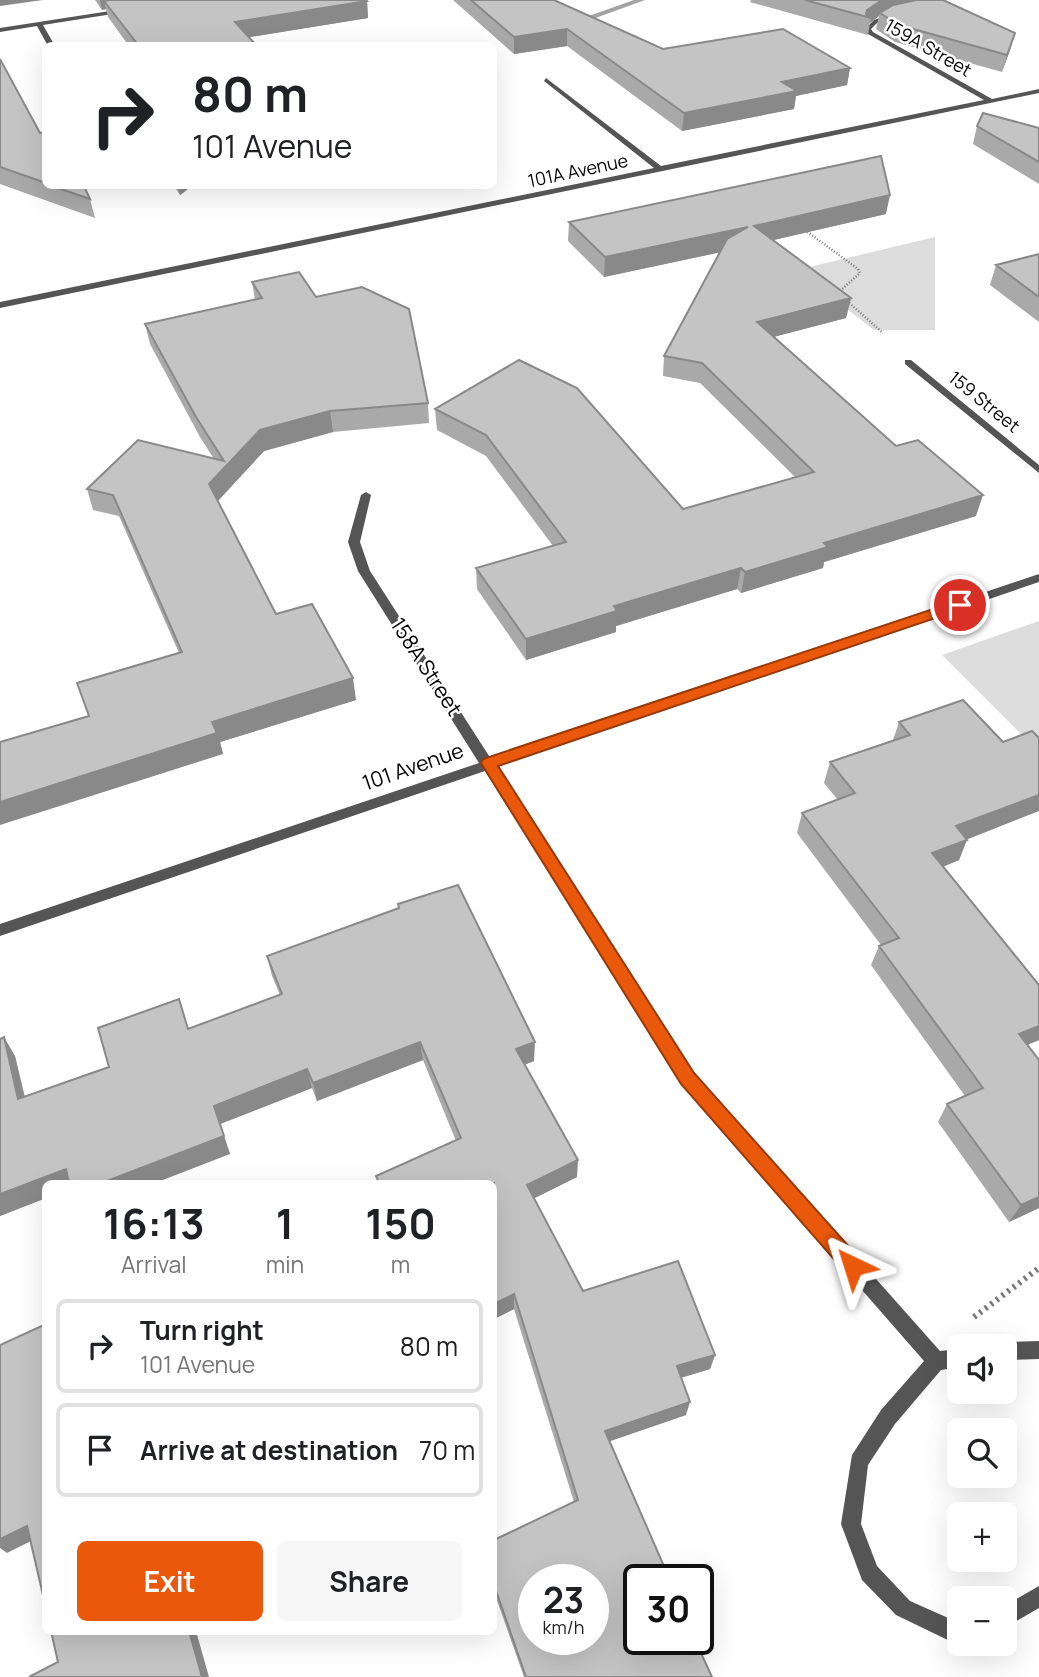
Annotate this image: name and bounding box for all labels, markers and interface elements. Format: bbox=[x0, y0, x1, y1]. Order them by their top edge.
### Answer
street label: 159A Street bbox=[881, 13, 976, 82]
text: 80 m bbox=[192, 60, 308, 127]
icon: right bbox=[77, 70, 168, 161]
text: 101 Avenue bbox=[192, 124, 352, 168]
street label: 101A Avenue bbox=[526, 148, 630, 192]
street label: 159 Street bbox=[944, 365, 1025, 437]
pin bbox=[930, 575, 990, 635]
icon: arrive bbox=[941, 586, 979, 624]
street label: 158A Street bbox=[385, 612, 469, 721]
street label: 101 Avenue bbox=[358, 736, 467, 796]
text: 16:13 bbox=[103, 1194, 205, 1252]
text: 1 bbox=[276, 1194, 294, 1252]
text: 150 bbox=[365, 1194, 436, 1252]
position arrow bbox=[816, 1229, 890, 1303]
text: Arrival bbox=[121, 1248, 187, 1280]
text: min bbox=[266, 1248, 304, 1280]
text: m bbox=[391, 1248, 410, 1280]
text: Turn right bbox=[140, 1312, 264, 1348]
icon: right bbox=[81, 1327, 119, 1365]
text: 80 m bbox=[400, 1328, 458, 1364]
map controls bbox=[947, 1334, 1017, 1656]
button: sound bbox=[947, 1334, 1017, 1404]
text: 101 Avenue bbox=[140, 1348, 255, 1380]
button: search bbox=[947, 1418, 1017, 1488]
icon: arrive bbox=[81, 1431, 119, 1469]
text: Arrive at destination bbox=[140, 1432, 398, 1468]
text: 70 m bbox=[419, 1432, 475, 1468]
button: + bbox=[947, 1502, 1017, 1572]
button: Exit bbox=[77, 1541, 263, 1621]
button: Share bbox=[277, 1541, 462, 1621]
speed limit sign: 30 bbox=[623, 1564, 714, 1655]
text: 23 bbox=[543, 1576, 584, 1624]
button: − bbox=[947, 1586, 1017, 1656]
text: km/h bbox=[543, 1615, 584, 1639]

